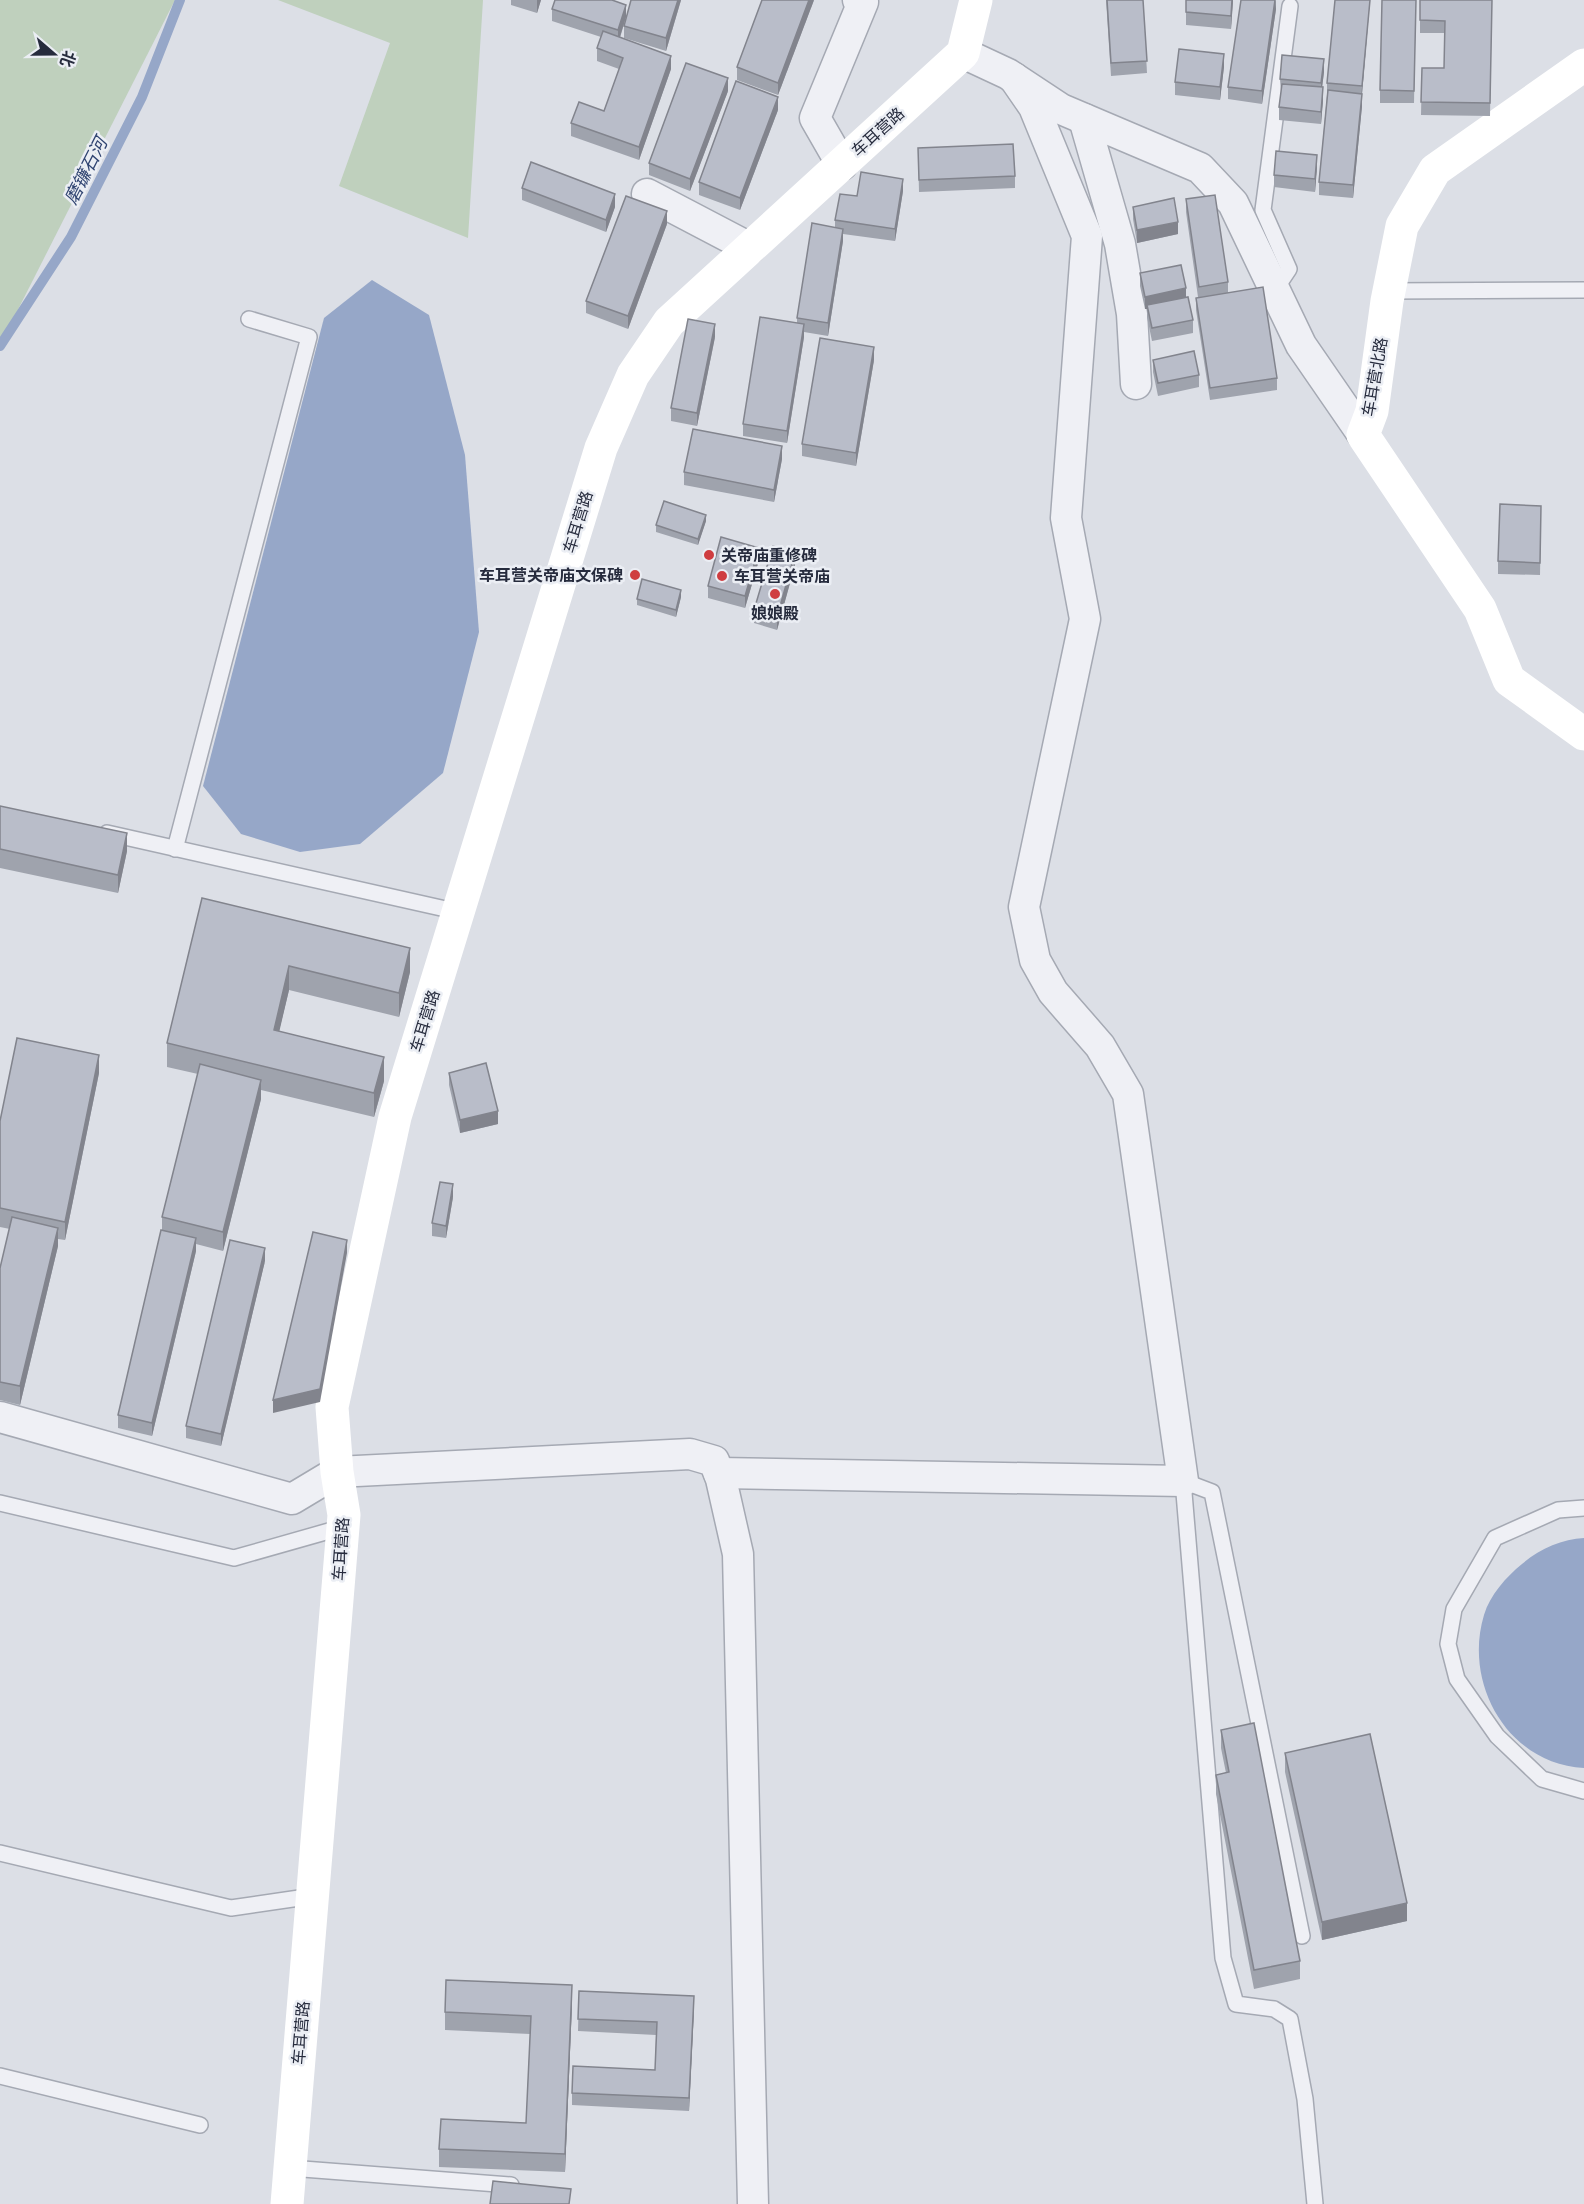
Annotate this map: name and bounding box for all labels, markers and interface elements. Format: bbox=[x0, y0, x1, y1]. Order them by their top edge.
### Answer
north arrow bbox=[24, 24, 84, 84]
text: 北 bbox=[56, 48, 79, 70]
street label: 车耳营路 bbox=[848, 104, 908, 160]
water label: 磨镰石河 bbox=[60, 131, 114, 208]
street label: 车耳营北路 bbox=[1359, 336, 1391, 418]
street label: 车耳营路 bbox=[560, 489, 596, 555]
place label: 关帝庙重修碑 bbox=[721, 546, 817, 565]
marker: 关帝庙重修碑 bbox=[702, 548, 716, 562]
place label: 车耳营关帝庙文保碑 bbox=[479, 566, 623, 585]
place label: 车耳营关帝庙 bbox=[734, 567, 830, 586]
marker: 车耳营关帝庙文保碑 bbox=[628, 568, 642, 582]
marker: 车耳营关帝庙 bbox=[715, 569, 729, 583]
marker: 娘娘殿 bbox=[768, 587, 782, 601]
place label: 娘娘殿 bbox=[751, 604, 799, 623]
street label: 车耳营路 bbox=[407, 988, 443, 1054]
street label: 车耳营路 bbox=[329, 1516, 353, 1582]
street label: 车耳营路 bbox=[289, 2000, 313, 2066]

